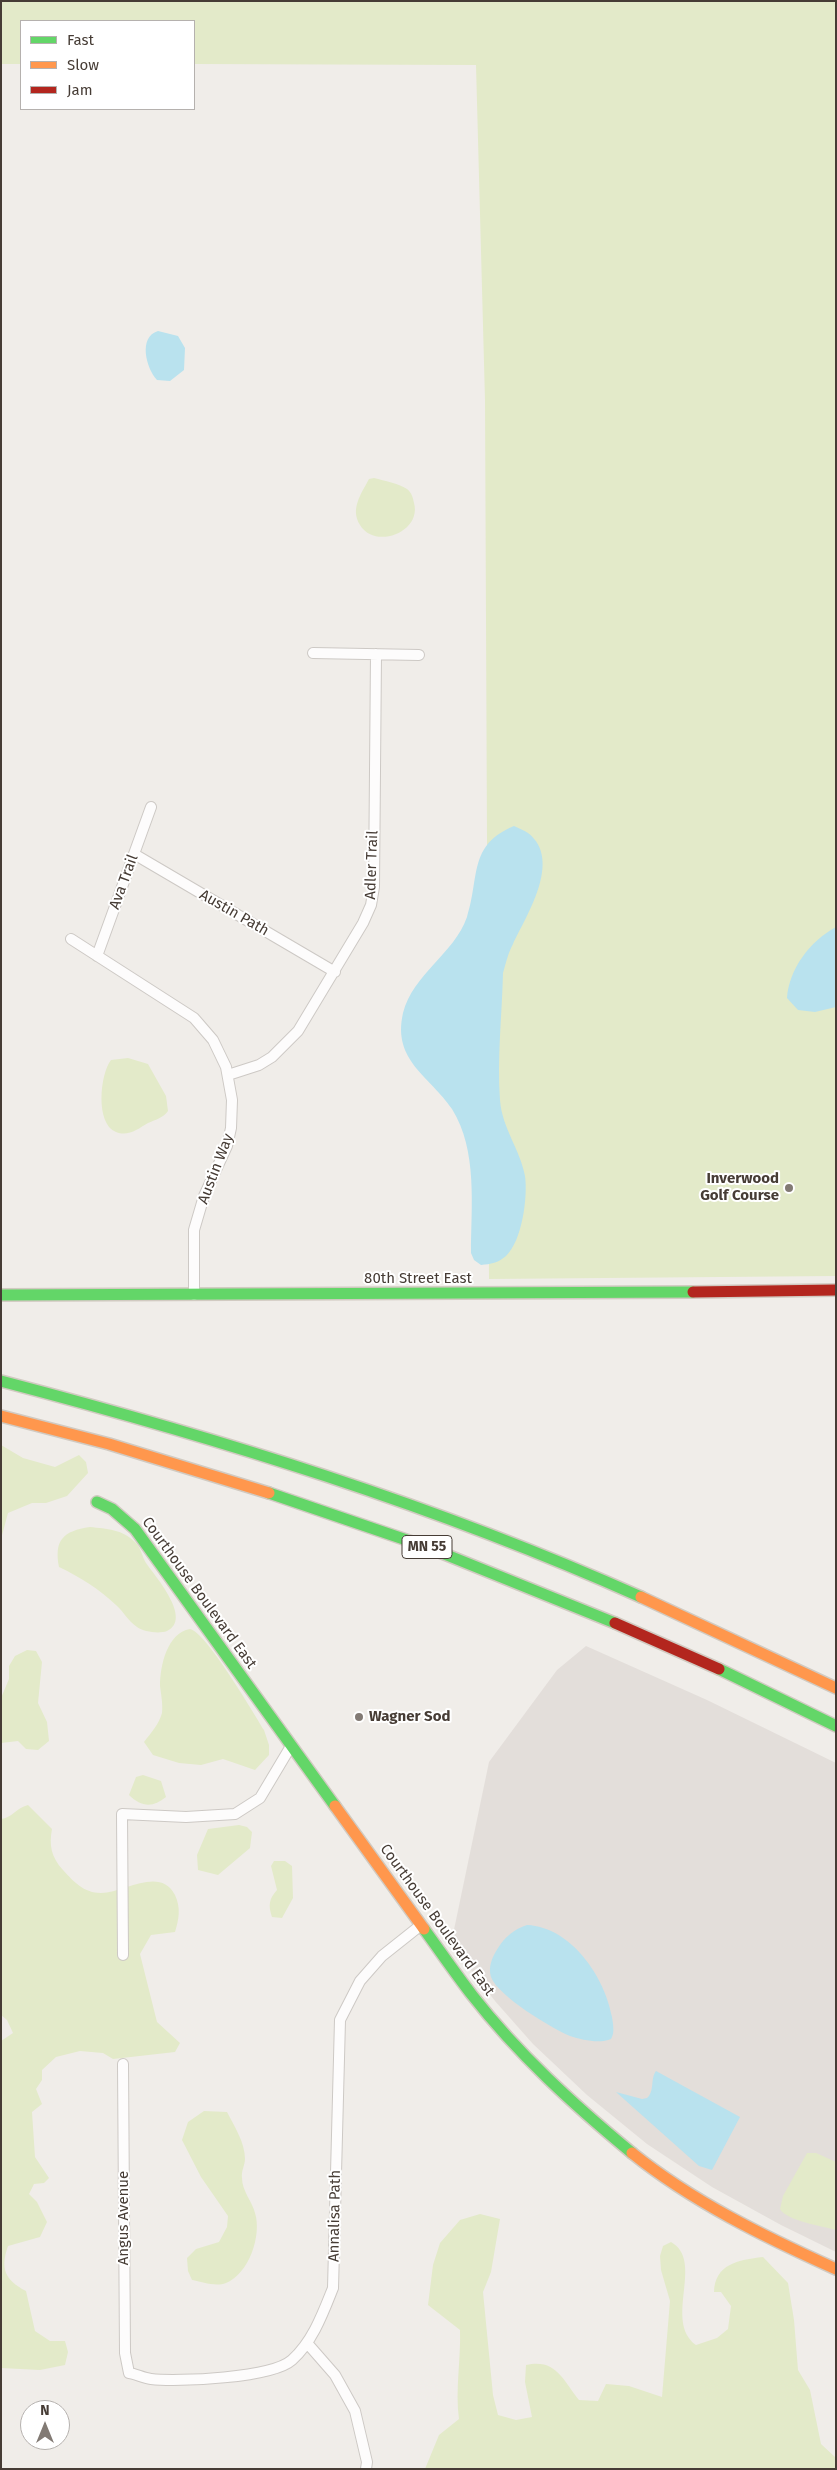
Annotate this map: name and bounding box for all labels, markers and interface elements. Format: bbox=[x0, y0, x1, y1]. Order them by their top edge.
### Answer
legend bbox=[20, 20, 195, 110]
text: Fast bbox=[67, 31, 94, 49]
text: Slow bbox=[67, 56, 99, 74]
text: Jam bbox=[67, 81, 93, 99]
street label: Adler Trail bbox=[362, 830, 382, 900]
street label: Ava Trail bbox=[106, 852, 142, 912]
street label: Austin Path bbox=[196, 886, 272, 940]
street label: Austin Way bbox=[194, 1131, 238, 1207]
place label: Inverwood Golf Course bbox=[700, 1170, 779, 1205]
marker: Inverwood Golf Course bbox=[783, 1182, 795, 1194]
street label: 80th Street East bbox=[364, 1270, 472, 1288]
street label: Courthouse Boulevard East bbox=[138, 1514, 260, 1672]
road number: MN 55 bbox=[402, 1535, 452, 1558]
place label: Wagner Sod bbox=[369, 1708, 450, 1726]
marker: Wagner Sod bbox=[353, 1711, 365, 1723]
street label: Courthouse Boulevard East bbox=[376, 1841, 498, 1999]
street label: Annalisa Path bbox=[325, 2170, 345, 2262]
street label: Angus Avenue bbox=[115, 2171, 133, 2265]
north arrow bbox=[20, 2400, 70, 2450]
text: N bbox=[40, 2402, 50, 2419]

